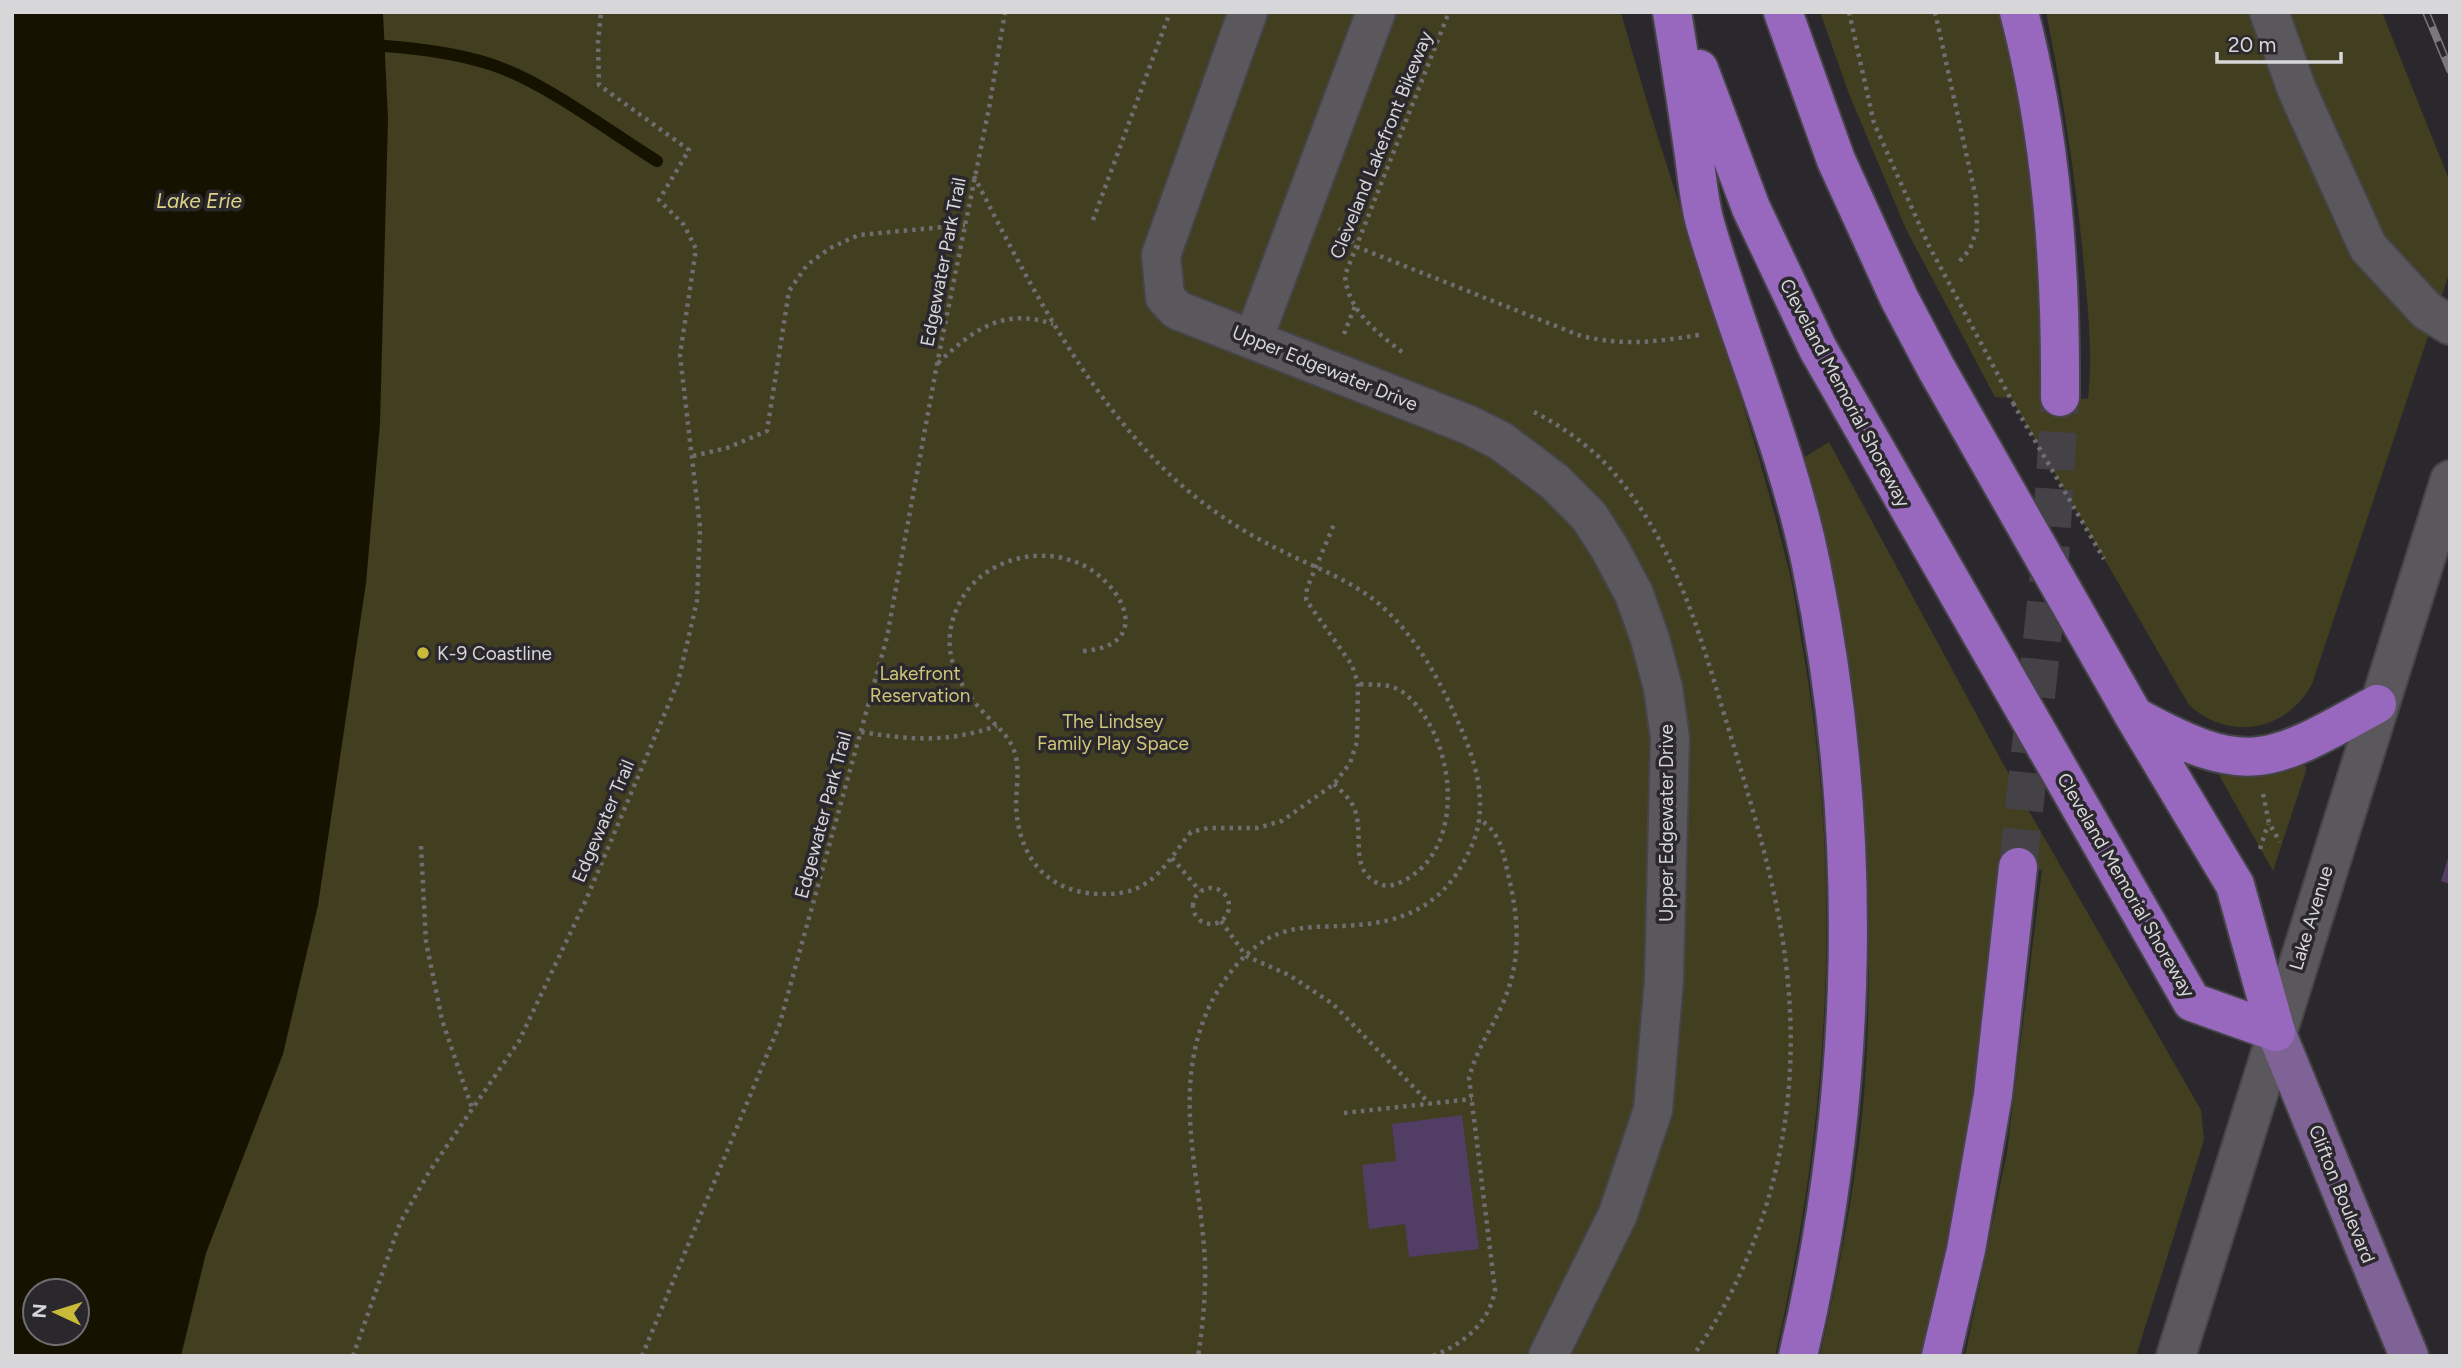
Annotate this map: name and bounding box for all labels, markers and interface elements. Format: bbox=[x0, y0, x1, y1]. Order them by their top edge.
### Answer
scale bar bbox=[2217, 21, 2341, 65]
street label: Cleveland Lakefront Bikeway bbox=[1325, 28, 1437, 262]
text: 20 m bbox=[2228, 32, 2276, 57]
street label: Edgewater Park Trail bbox=[915, 175, 971, 349]
water label: Lake Erie bbox=[156, 188, 242, 213]
street label: Cleveland Memorial Shoreway bbox=[1775, 275, 1915, 511]
street label: Upper Edgewater Drive bbox=[1229, 320, 1421, 416]
place label: K-9 Coastline bbox=[437, 642, 552, 665]
marker: K-9 Coastline bbox=[415, 645, 431, 661]
park label: Lakefront Reservation bbox=[870, 662, 970, 707]
park label: The Lindsey Family Play Space bbox=[1037, 710, 1189, 755]
street label: Upper Edgewater Drive bbox=[1655, 724, 1678, 922]
street label: Edgewater Park Trail bbox=[790, 729, 856, 901]
street label: Edgewater Trail bbox=[567, 756, 639, 886]
street label: Cleveland Memorial Shoreway bbox=[2052, 769, 2200, 1001]
street label: Lake Avenue bbox=[2284, 863, 2338, 973]
street label: Clifton Boulevard bbox=[2304, 1121, 2380, 1267]
north arrow bbox=[21, 1277, 91, 1347]
text: N bbox=[28, 1303, 52, 1319]

